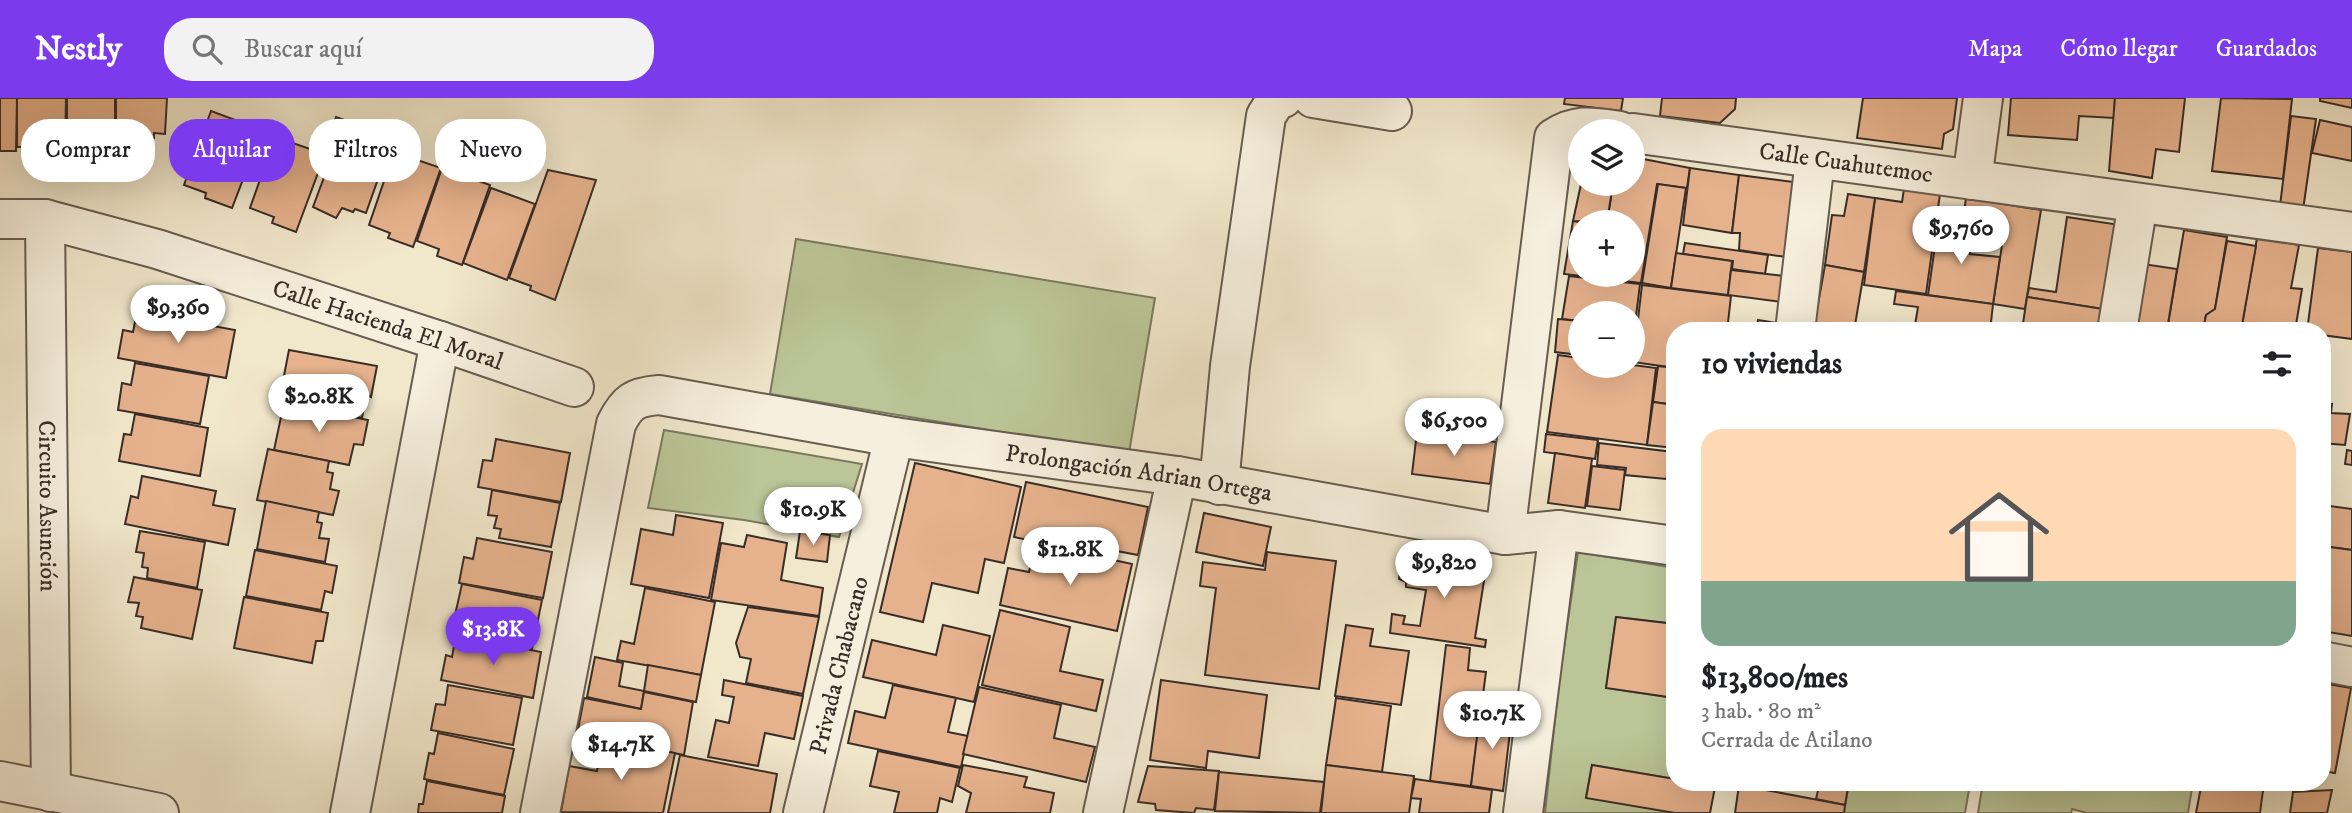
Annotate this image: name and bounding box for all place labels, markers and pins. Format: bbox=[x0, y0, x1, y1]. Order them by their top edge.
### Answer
pin: $9,760 bbox=[1904, 206, 2018, 266]
pin: $9,360 bbox=[121, 286, 235, 345]
pin: $20.8K bbox=[262, 374, 376, 434]
pin: $6,500 bbox=[1397, 398, 1511, 458]
pin: $10.9K bbox=[756, 488, 870, 547]
pin: $12.8K bbox=[1013, 528, 1127, 587]
pin: $9,820 bbox=[1387, 540, 1501, 600]
pin: $13.8K bbox=[436, 608, 550, 667]
pin: $10.7K bbox=[1435, 692, 1549, 751]
pin: $14.7K bbox=[564, 722, 678, 782]

